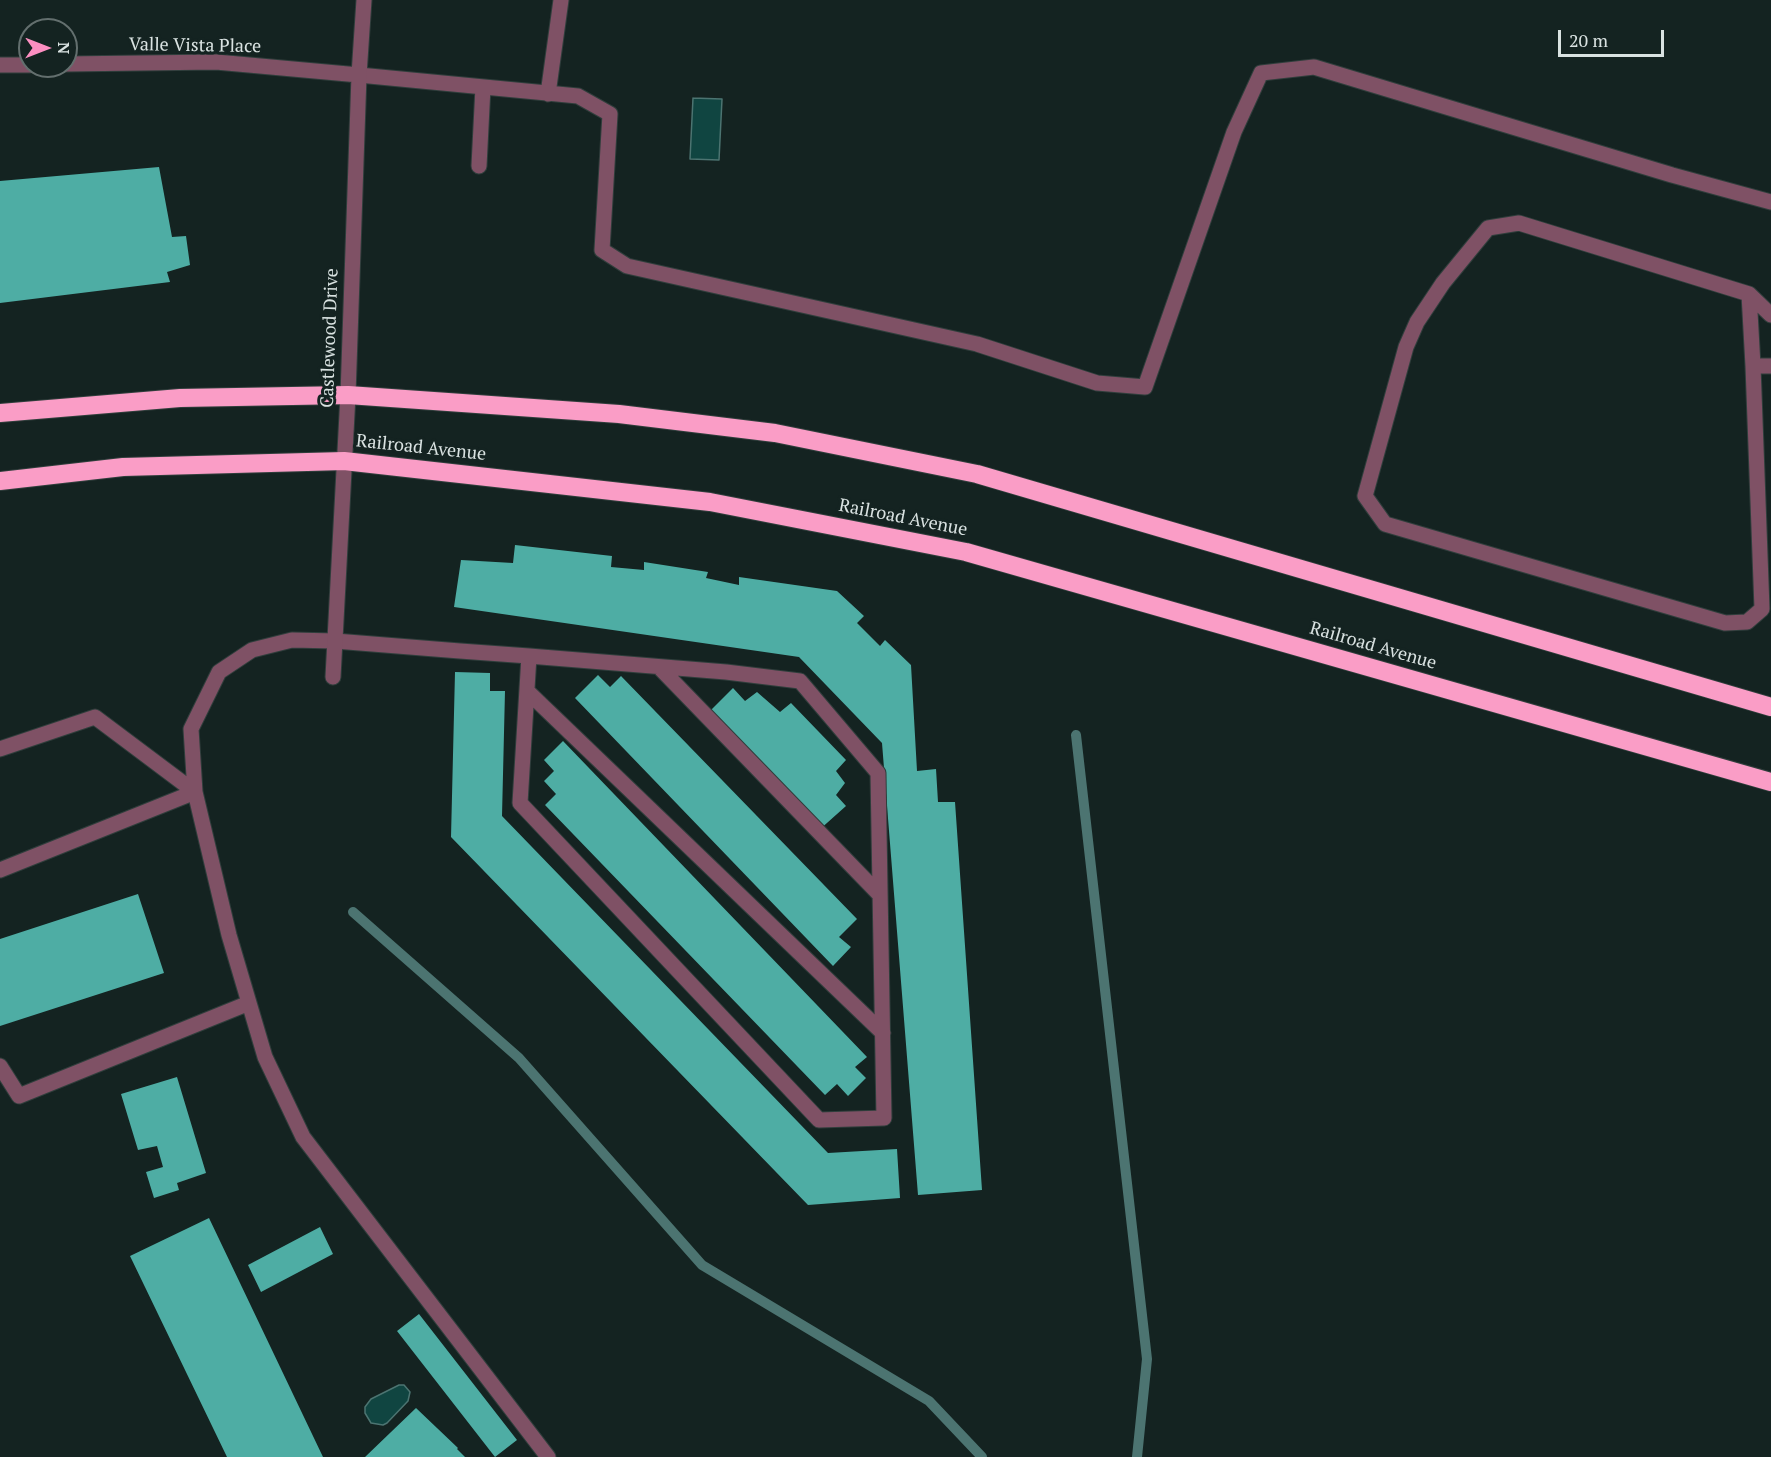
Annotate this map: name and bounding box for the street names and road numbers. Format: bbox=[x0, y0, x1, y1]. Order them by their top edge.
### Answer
street label: Valle Vista Place bbox=[129, 34, 261, 58]
street label: Castlewood Drive bbox=[317, 268, 343, 408]
street label: Railroad Avenue bbox=[355, 430, 487, 466]
street label: Railroad Avenue bbox=[837, 495, 969, 541]
street label: Railroad Avenue bbox=[1307, 618, 1439, 674]

